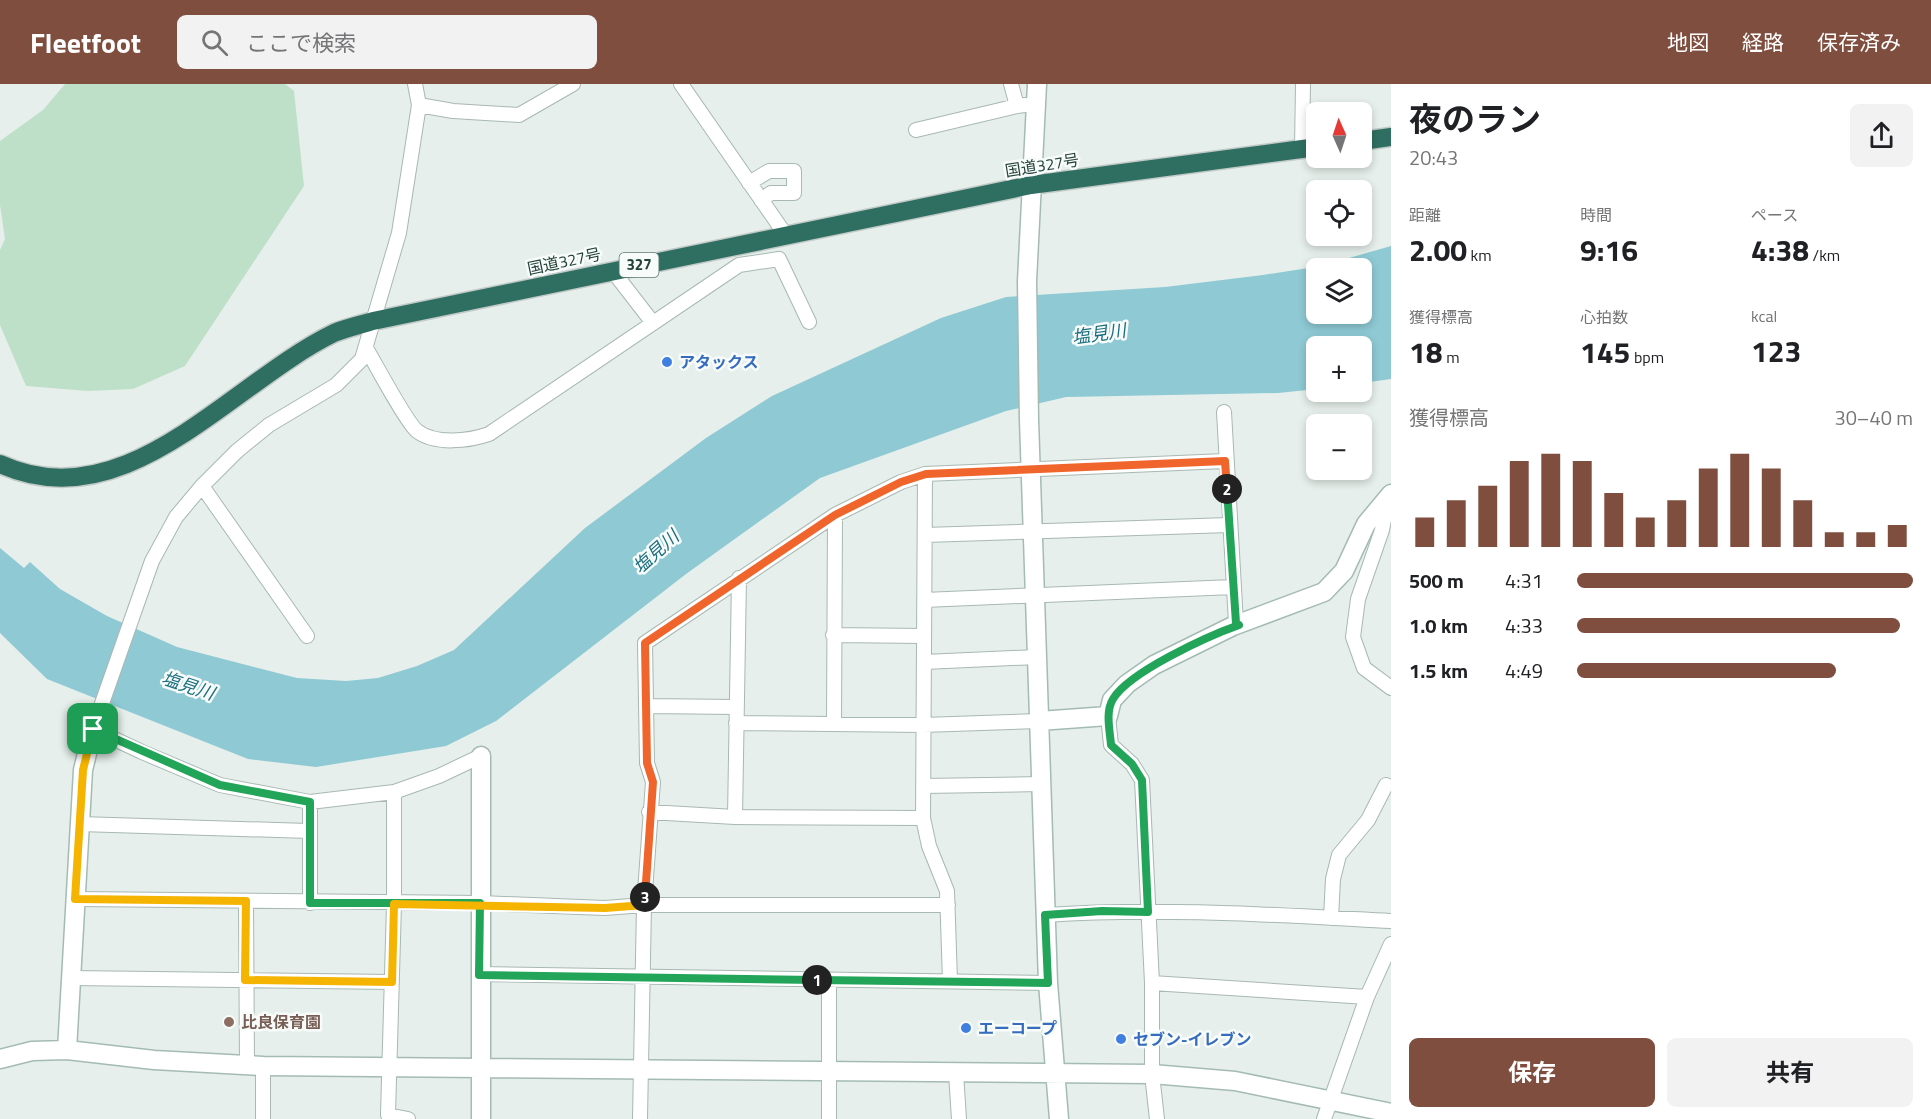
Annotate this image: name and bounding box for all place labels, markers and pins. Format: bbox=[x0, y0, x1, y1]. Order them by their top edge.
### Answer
place label: アタックス bbox=[679, 350, 759, 374]
marker: アタックス bbox=[660, 355, 674, 369]
pin: 2 bbox=[1212, 474, 1242, 504]
pin bbox=[67, 703, 118, 754]
pin: 3 bbox=[630, 882, 660, 912]
pin: 1 bbox=[802, 965, 832, 995]
place label: 比良保育園 bbox=[241, 1010, 321, 1034]
marker: 比良保育園 bbox=[222, 1015, 236, 1029]
place label: エーコープ bbox=[978, 1016, 1057, 1040]
marker: エーコープ bbox=[959, 1021, 973, 1035]
place label: セブン-イレブン bbox=[1133, 1027, 1252, 1051]
marker: セブン-イレブン bbox=[1114, 1032, 1128, 1046]

